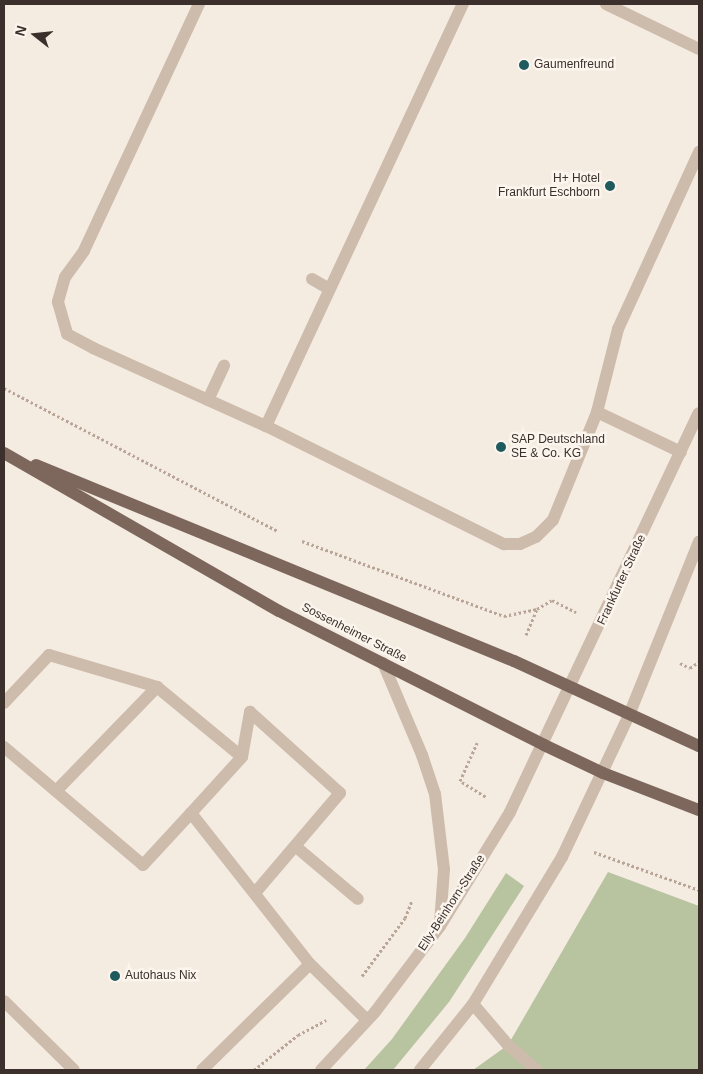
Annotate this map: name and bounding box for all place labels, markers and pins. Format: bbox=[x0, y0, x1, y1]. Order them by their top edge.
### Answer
place label: Gaumenfreund bbox=[534, 58, 614, 72]
marker: Gaumenfreund bbox=[518, 59, 530, 71]
place label: H+ Hotel Frankfurt Eschborn bbox=[498, 172, 600, 200]
marker: H+ Hotel Frankfurt Eschborn bbox=[604, 180, 616, 192]
place label: SAP Deutschland SE & Co. KG bbox=[511, 433, 605, 461]
marker: SAP Deutschland SE & Co. KG bbox=[495, 441, 507, 453]
place label: Autohaus Nix bbox=[125, 969, 196, 983]
marker: Autohaus Nix bbox=[109, 970, 121, 982]

